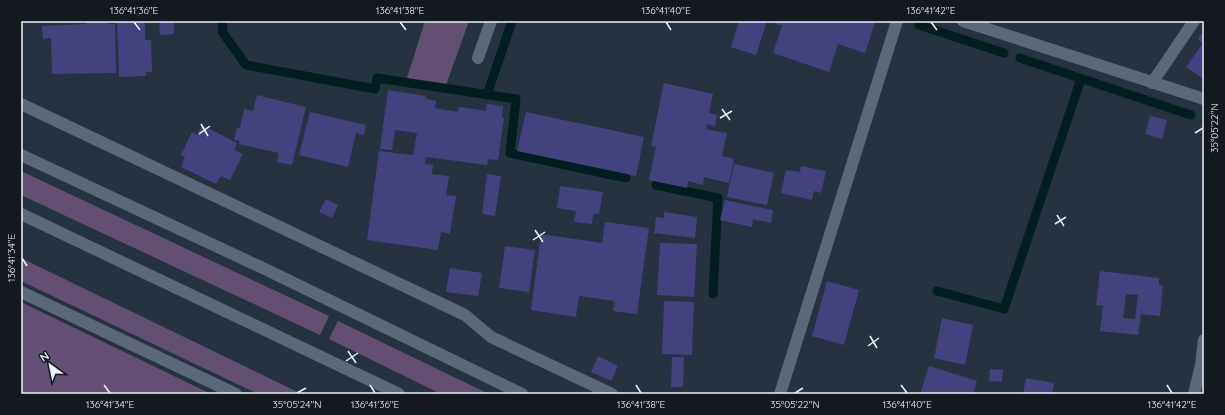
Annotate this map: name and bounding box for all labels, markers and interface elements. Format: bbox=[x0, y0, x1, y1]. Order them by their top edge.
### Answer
text: 136°41'36"E bbox=[110, 4, 159, 17]
text: 136°41'38"E bbox=[376, 4, 425, 17]
text: 136°41'40"E bbox=[641, 4, 691, 17]
text: 136°41'42"E bbox=[907, 4, 956, 17]
text: 35°05'22"N bbox=[1208, 103, 1221, 153]
text: 136°41'34"E bbox=[5, 233, 18, 282]
north arrow bbox=[30, 345, 70, 385]
text: N bbox=[37, 349, 52, 365]
text: 136°41'34"E bbox=[86, 398, 135, 411]
text: 35°05'24"N bbox=[272, 398, 322, 411]
text: 136°41'36"E bbox=[351, 398, 400, 411]
text: 136°41'38"E bbox=[617, 398, 666, 411]
text: 35°05'22"N bbox=[770, 398, 820, 411]
text: 136°41'40"E bbox=[882, 398, 932, 411]
text: 136°41'42"E bbox=[1148, 398, 1197, 411]

